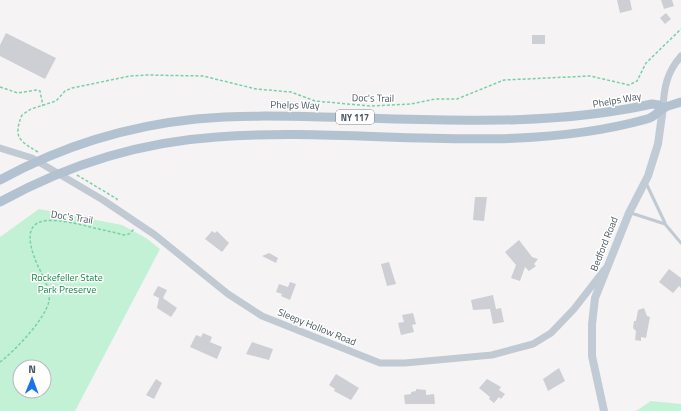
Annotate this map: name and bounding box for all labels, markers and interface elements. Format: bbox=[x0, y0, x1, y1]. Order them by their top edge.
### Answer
street label: Phelps Way bbox=[591, 88, 643, 112]
street label: Doc's Trail bbox=[352, 90, 394, 106]
street label: Phelps Way bbox=[270, 97, 320, 113]
road number: NY 117 bbox=[336, 110, 374, 124]
street label: Doc's Trail bbox=[50, 206, 94, 228]
street label: Bedford Road bbox=[586, 215, 622, 273]
park label: Rockefeller State Park Preserve bbox=[31, 270, 103, 297]
street label: Sleepy Hollow Road bbox=[276, 304, 358, 350]
north arrow bbox=[12, 359, 52, 399]
text: N bbox=[28, 361, 36, 377]

